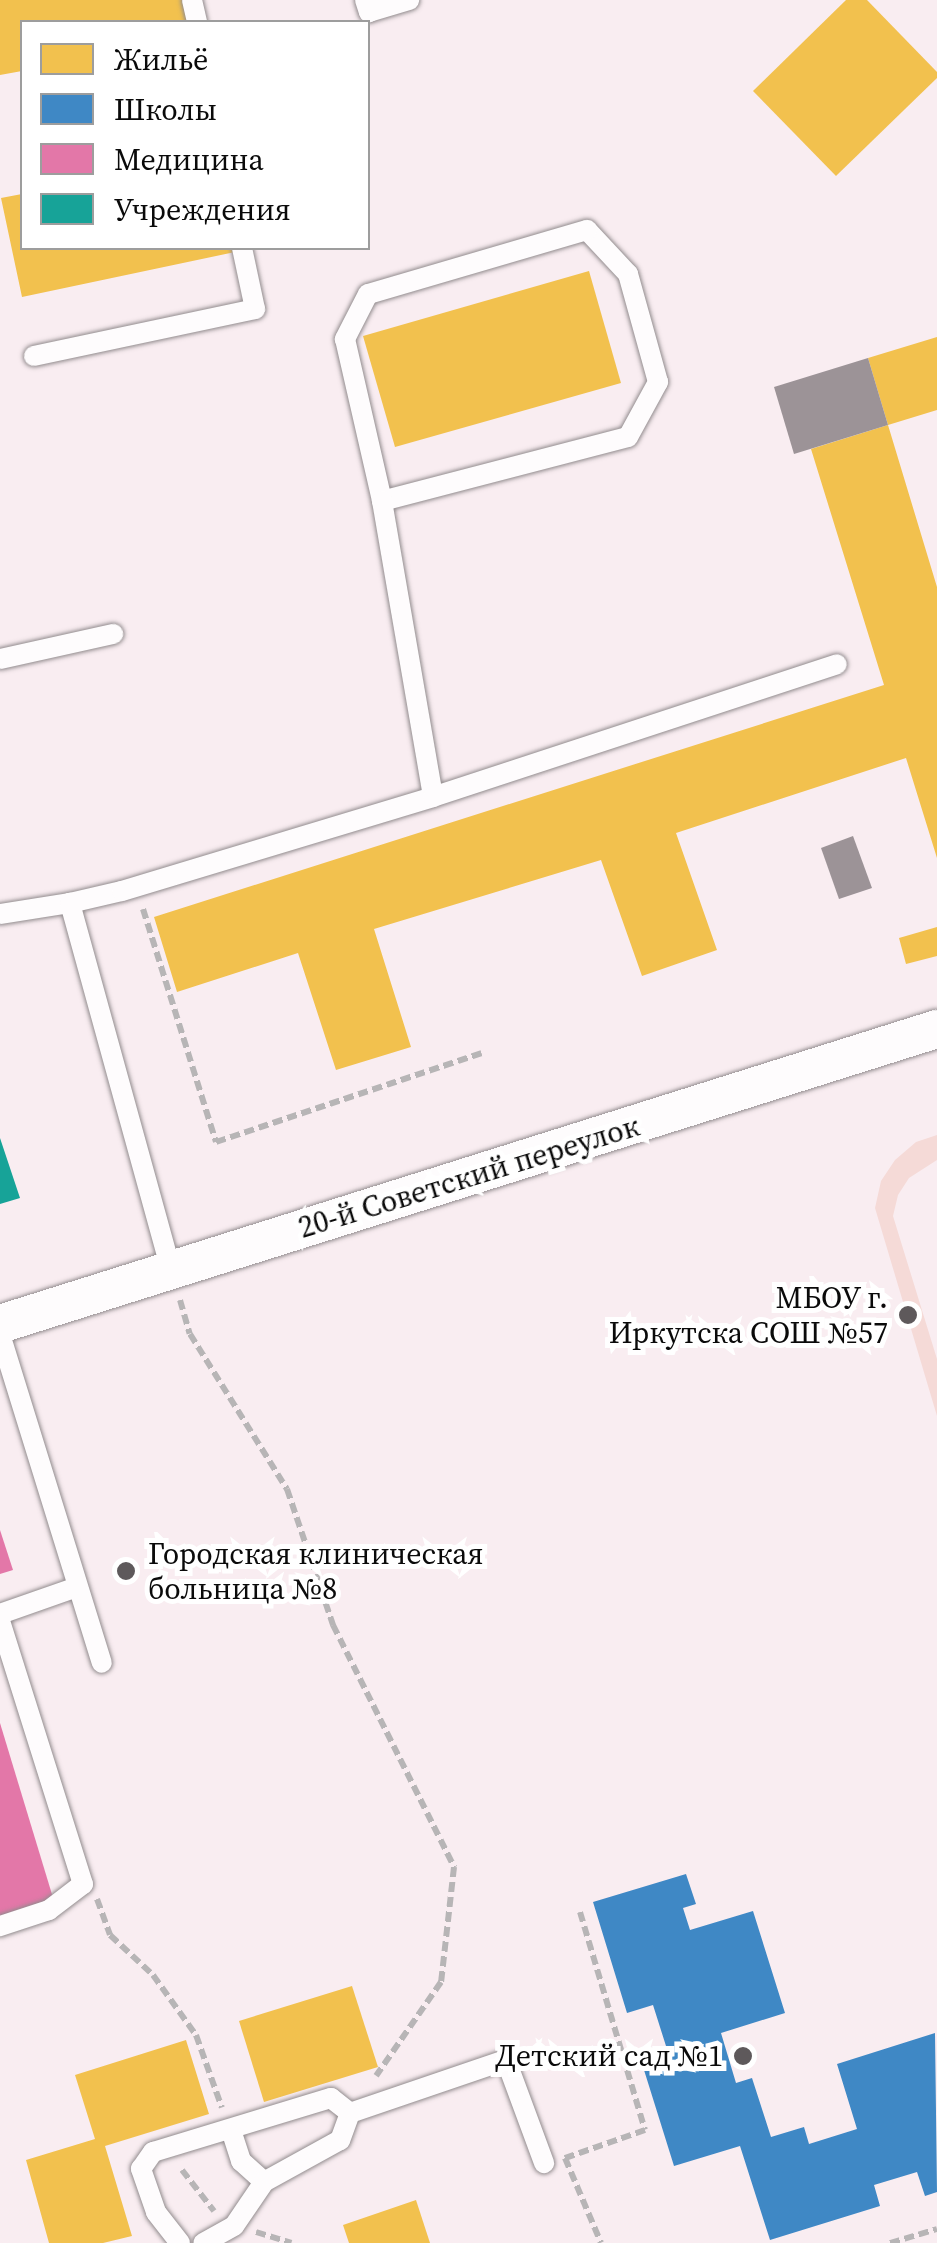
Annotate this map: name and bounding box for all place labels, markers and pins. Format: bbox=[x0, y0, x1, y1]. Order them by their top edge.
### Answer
place label: МБОУ г. Иркутска СОШ №57 bbox=[609, 1280, 888, 1350]
marker: МБОУ г. Иркутска СОШ №57 bbox=[897, 1304, 919, 1326]
place label: Городская клиническая больница №8 bbox=[148, 1536, 484, 1606]
marker: Городская клиническая больница №8 bbox=[113, 1558, 139, 1584]
place label: Детский сад №1 bbox=[495, 2038, 723, 2074]
marker: Детский сад №1 bbox=[732, 2045, 754, 2067]

